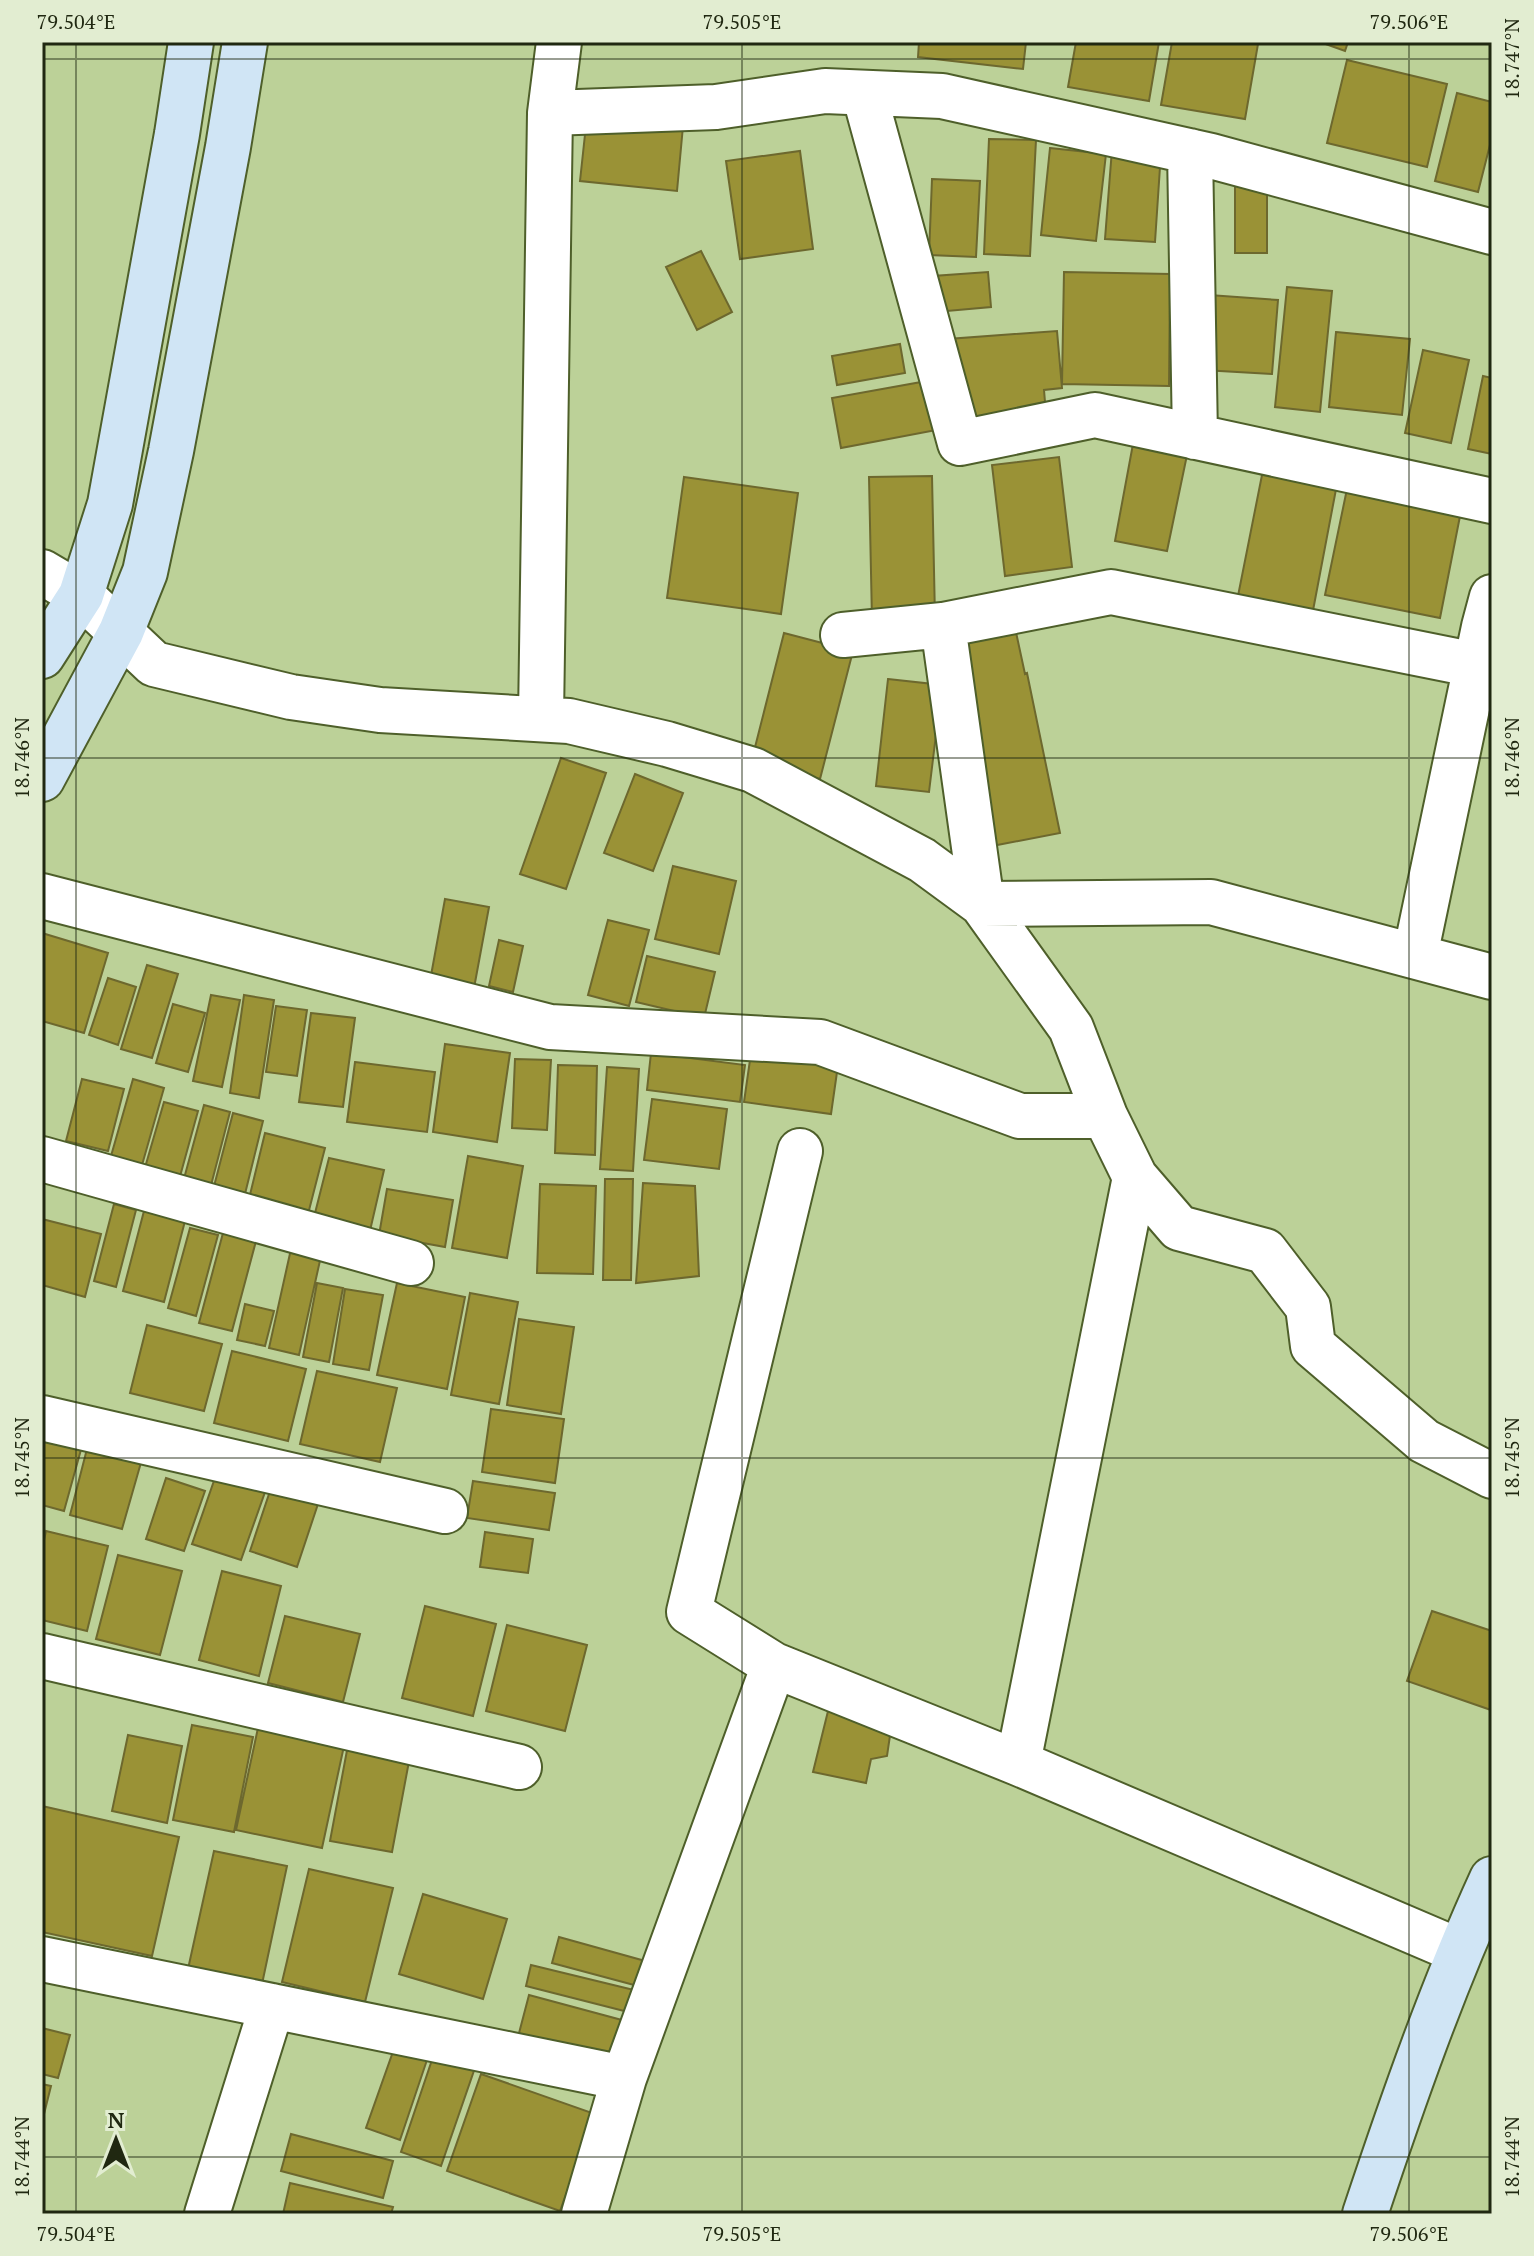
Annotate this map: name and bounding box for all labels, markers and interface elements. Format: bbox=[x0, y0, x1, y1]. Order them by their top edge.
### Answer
text: 79.504°E bbox=[37, 8, 116, 35]
text: 79.505°E bbox=[703, 8, 782, 35]
text: 79.506°E bbox=[1370, 8, 1449, 35]
text: 18.747°N bbox=[1498, 18, 1525, 100]
text: 18.746°N bbox=[8, 717, 35, 799]
text: 18.746°N bbox=[1498, 717, 1525, 799]
text: 18.745°N bbox=[8, 1417, 35, 1499]
text: 18.745°N bbox=[1498, 1417, 1525, 1499]
north arrow bbox=[76, 2100, 156, 2180]
text: N bbox=[108, 2105, 125, 2134]
text: 18.744°N bbox=[8, 2116, 35, 2198]
text: 18.744°N bbox=[1498, 2116, 1525, 2198]
text: 79.504°E bbox=[37, 2220, 116, 2247]
text: 79.505°E bbox=[703, 2220, 782, 2247]
text: 79.506°E bbox=[1370, 2220, 1449, 2247]

